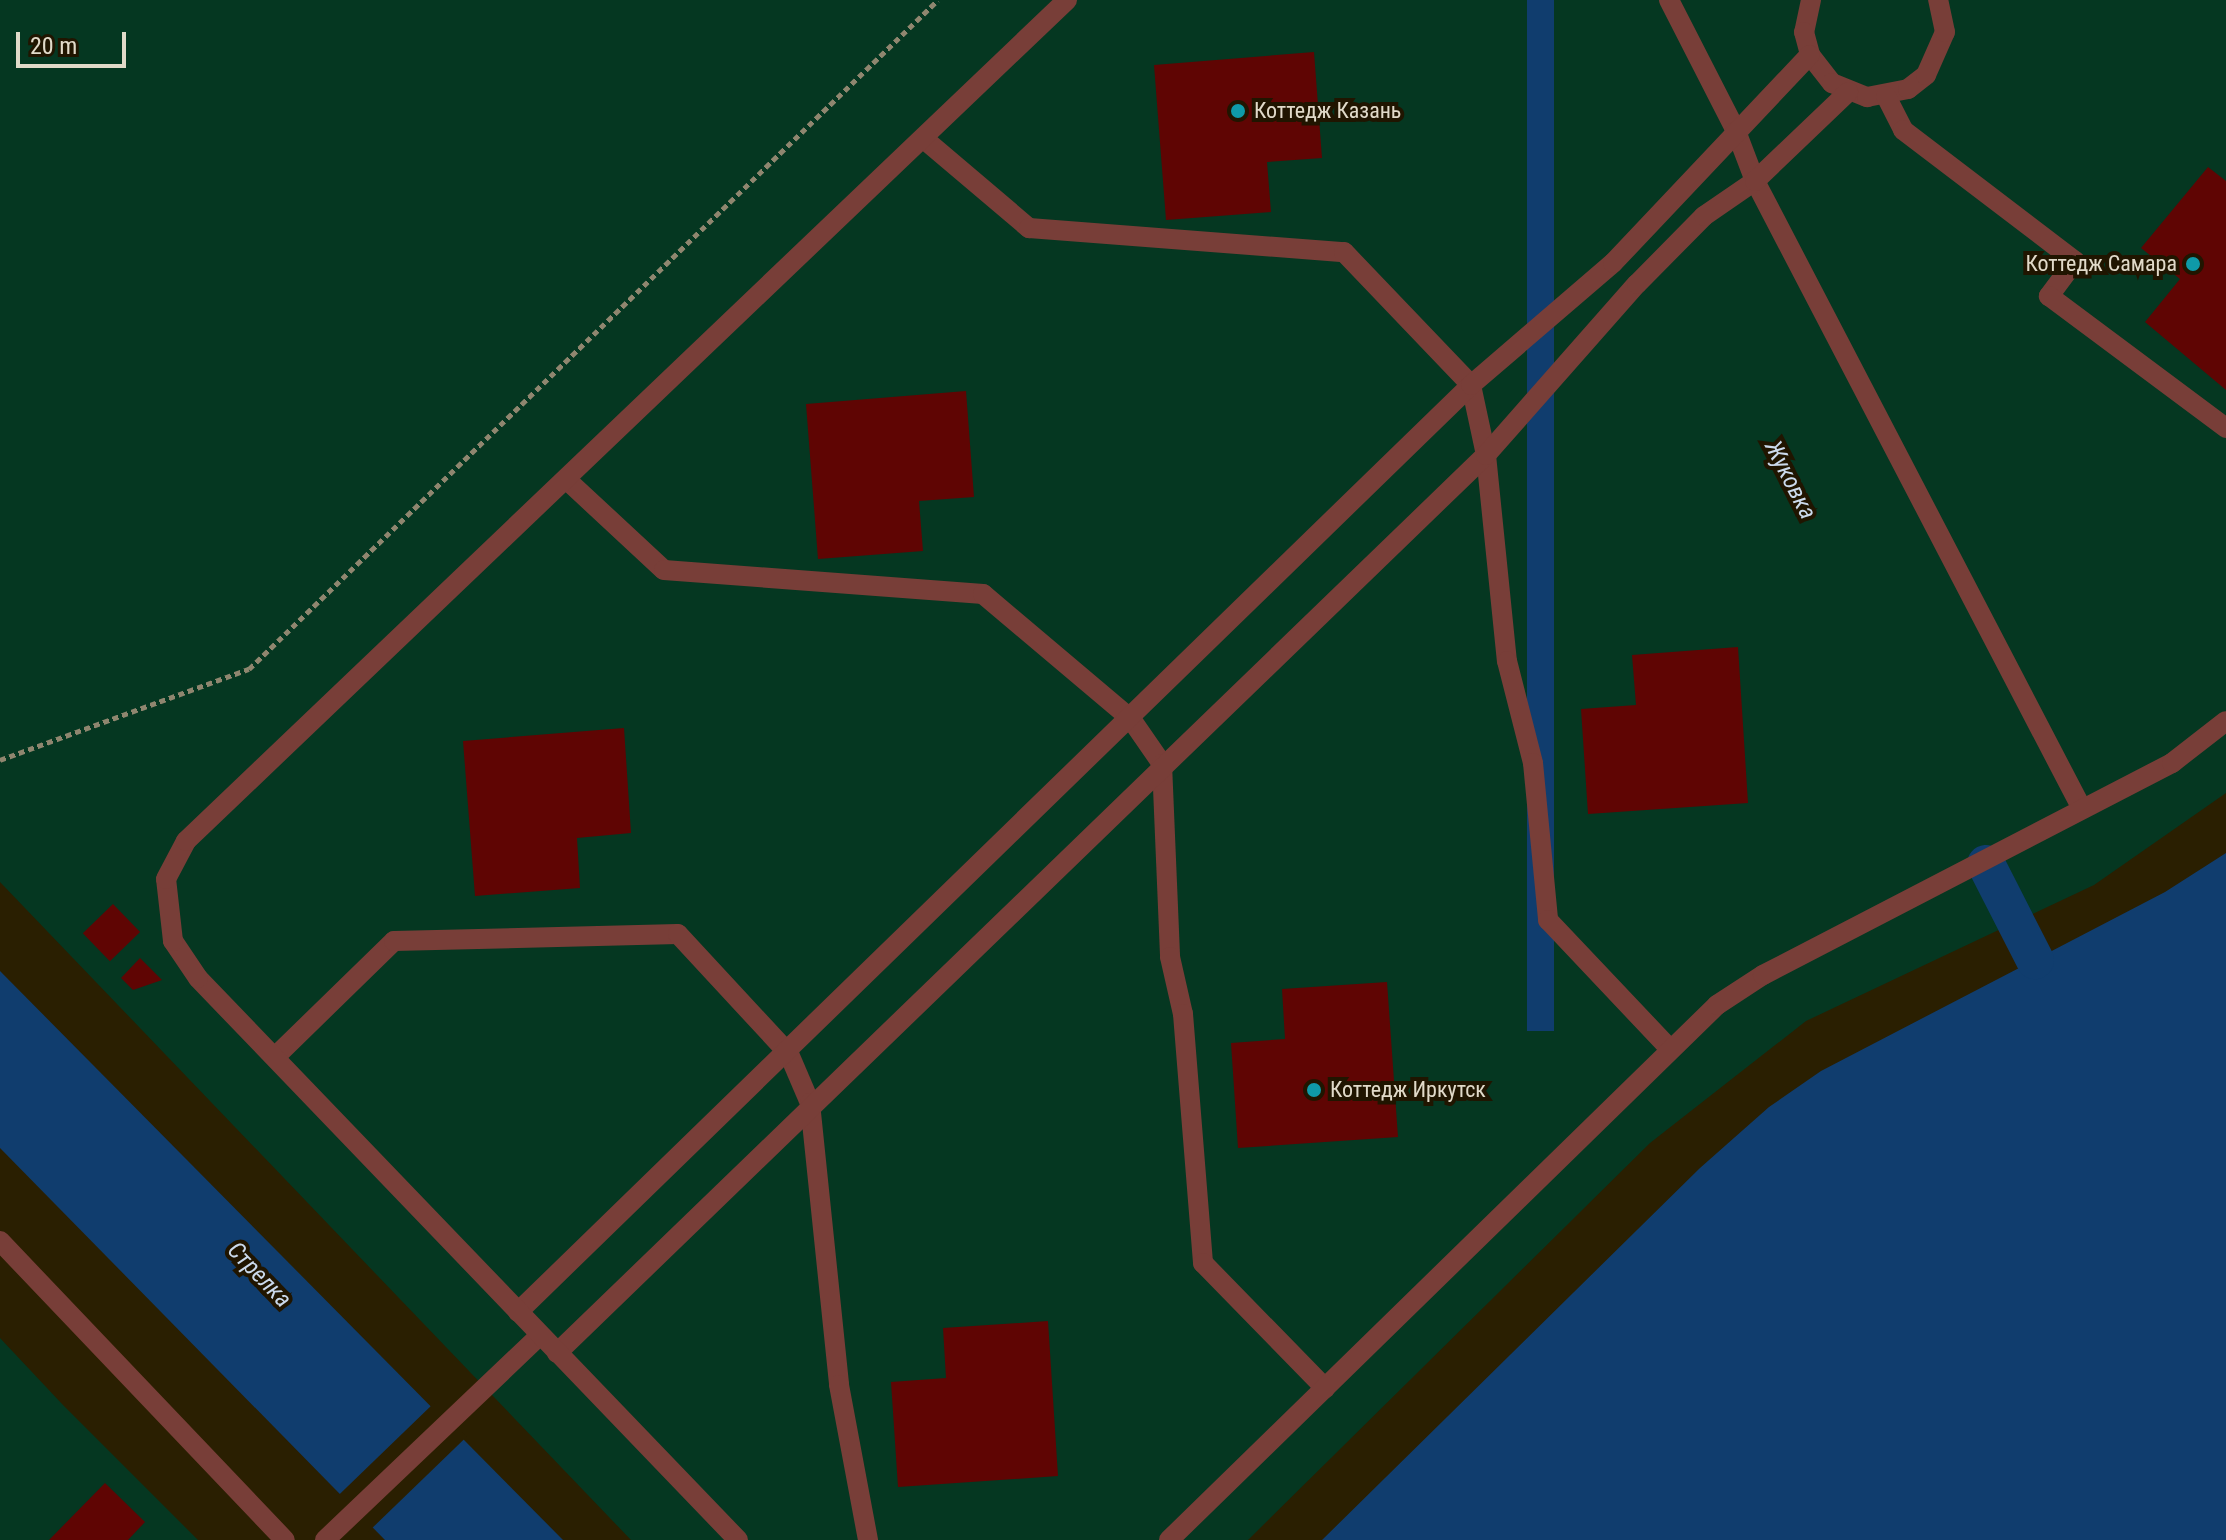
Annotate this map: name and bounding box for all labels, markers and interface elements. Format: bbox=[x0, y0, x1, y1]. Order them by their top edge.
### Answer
scale bar bbox=[20, 16, 130, 66]
text: 20 m bbox=[30, 32, 77, 60]
place label: Коттедж Казань bbox=[1254, 98, 1401, 124]
marker: Коттедж Казань bbox=[1229, 102, 1247, 120]
place label: Коттедж Самара bbox=[2025, 251, 2177, 277]
marker: Коттедж Самара bbox=[2184, 255, 2202, 273]
water label: Жуковка bbox=[1758, 436, 1822, 524]
place label: Коттедж Иркутск bbox=[1330, 1077, 1486, 1103]
marker: Коттедж Иркутск bbox=[1305, 1081, 1323, 1099]
water label: Стрелка bbox=[221, 1236, 297, 1314]

